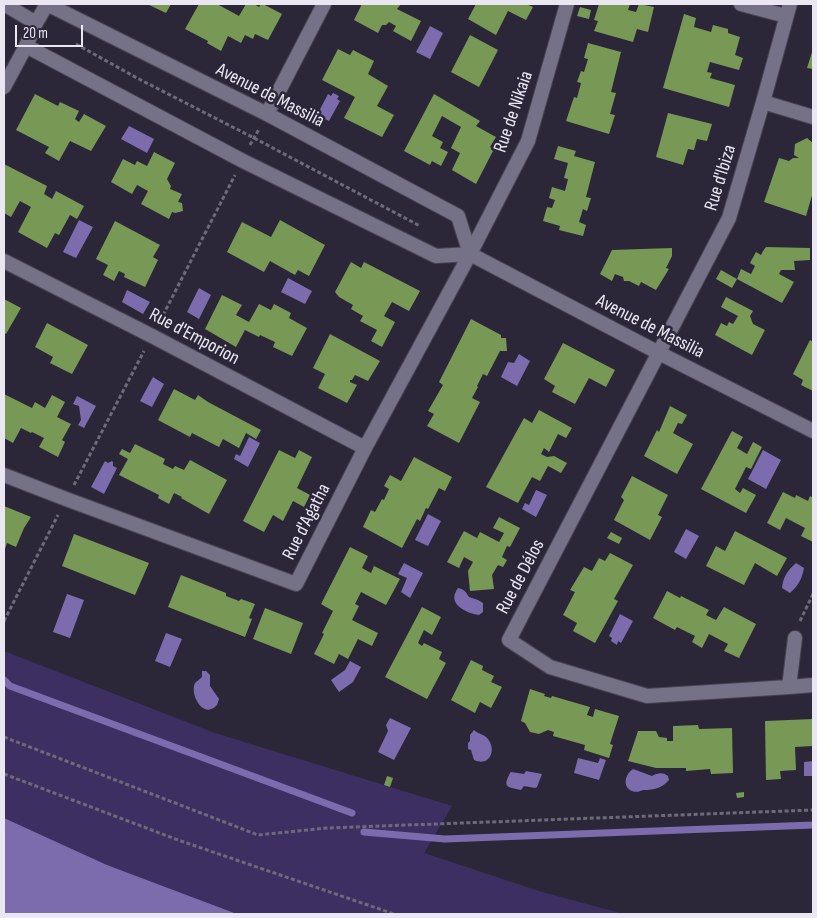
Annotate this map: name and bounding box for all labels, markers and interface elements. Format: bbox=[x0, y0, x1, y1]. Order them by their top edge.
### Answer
scale bar bbox=[18, 15, 85, 47]
text: 20 m bbox=[23, 24, 48, 43]
street label: Avenue de Massilia bbox=[212, 59, 328, 133]
street label: Rue de Nikaia bbox=[489, 68, 539, 156]
street label: Rue d'Ibiza bbox=[700, 142, 742, 214]
street label: Avenue de Massilia bbox=[592, 290, 708, 364]
street label: Rue d'Emporion bbox=[145, 304, 243, 370]
street label: Rue d'Agatha bbox=[278, 480, 336, 564]
street label: Rue de Délos bbox=[492, 536, 550, 618]

